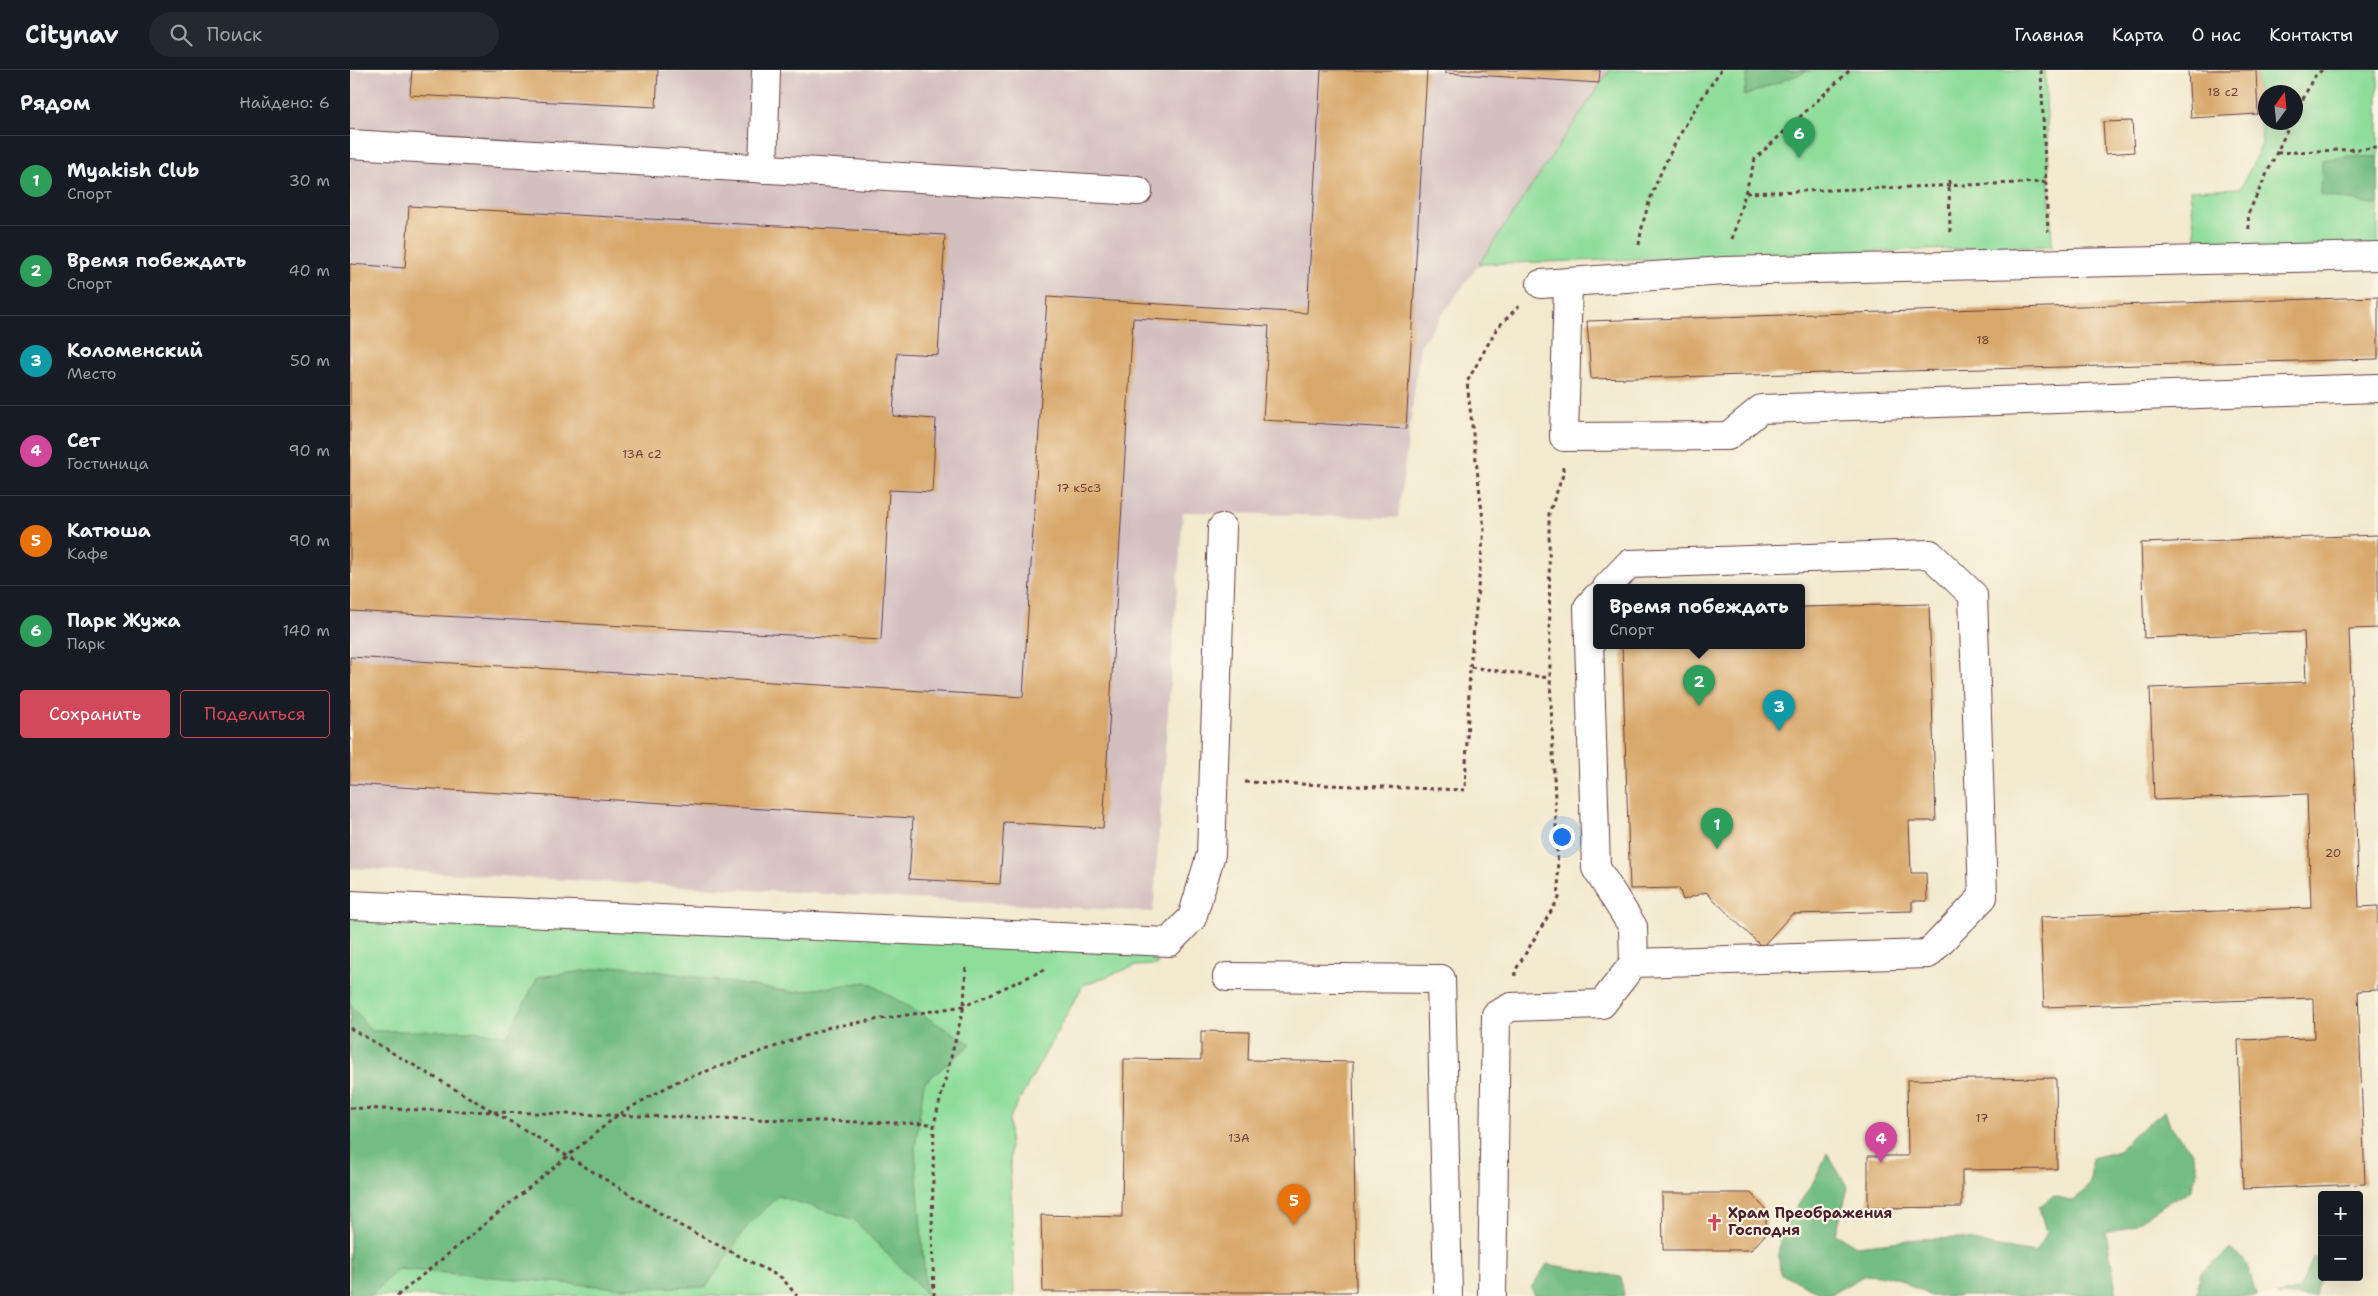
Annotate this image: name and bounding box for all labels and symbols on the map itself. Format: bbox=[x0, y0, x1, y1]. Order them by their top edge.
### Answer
house number: 18 с2 bbox=[2207, 84, 2239, 100]
north arrow bbox=[2258, 85, 2303, 130]
pin: 6 bbox=[1783, 117, 1815, 158]
house number: 18 bbox=[1976, 332, 1990, 348]
house number: 13А с2 bbox=[622, 446, 662, 462]
house number: 17 к5с3 bbox=[1057, 480, 1101, 496]
pin: 2 bbox=[1683, 665, 1715, 706]
pin: 3 bbox=[1763, 690, 1795, 731]
pin: 1 bbox=[1701, 808, 1733, 849]
your location bbox=[1549, 824, 1575, 850]
house number: 20 bbox=[2325, 845, 2341, 861]
house number: 17 bbox=[1976, 1110, 1988, 1126]
pin: 4 bbox=[1865, 1122, 1897, 1163]
house number: 13А bbox=[1228, 1130, 1250, 1146]
pin: 5 bbox=[1278, 1184, 1310, 1225]
place label: Храм Преображения Господня bbox=[1728, 1203, 1893, 1240]
church icon: Храм Преображения Господня bbox=[1704, 1212, 1724, 1232]

